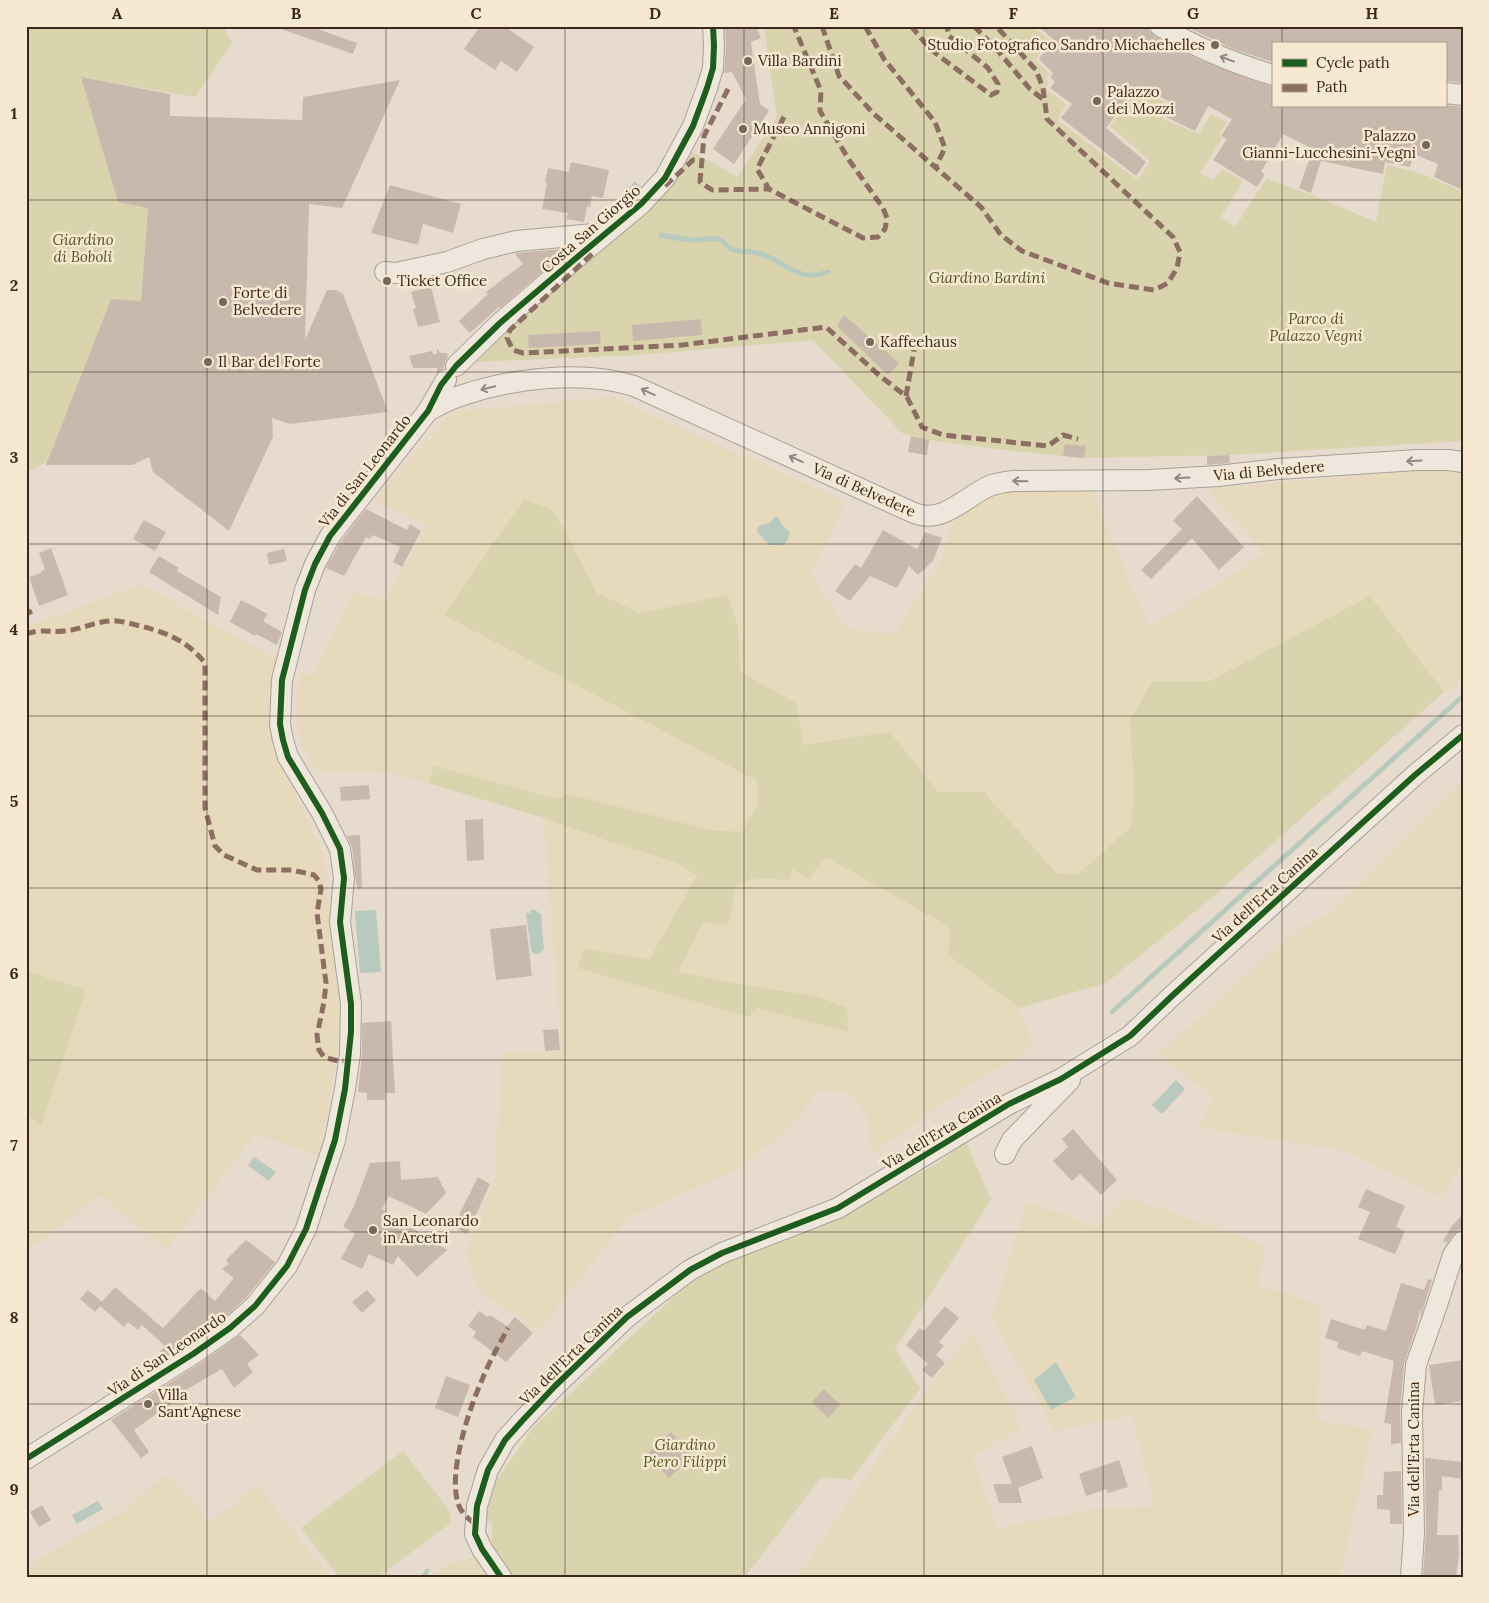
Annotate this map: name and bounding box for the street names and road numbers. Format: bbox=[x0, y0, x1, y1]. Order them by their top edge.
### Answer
street label: Costa San Giorgio bbox=[537, 180, 644, 277]
street label: Via di San Leonardo bbox=[314, 410, 415, 532]
street label: Via di Belvedere bbox=[1212, 456, 1325, 485]
street label: Via di Belvedere bbox=[809, 458, 919, 521]
street label: Via dell'Erta Canina bbox=[1207, 842, 1322, 948]
street label: Via dell'Erta Canina bbox=[878, 1087, 1005, 1174]
street label: Via dell'Erta Canina bbox=[515, 1301, 626, 1409]
street label: Via di San Leonardo bbox=[103, 1307, 230, 1401]
street label: Via dell'Erta Canina bbox=[1404, 1381, 1423, 1518]

